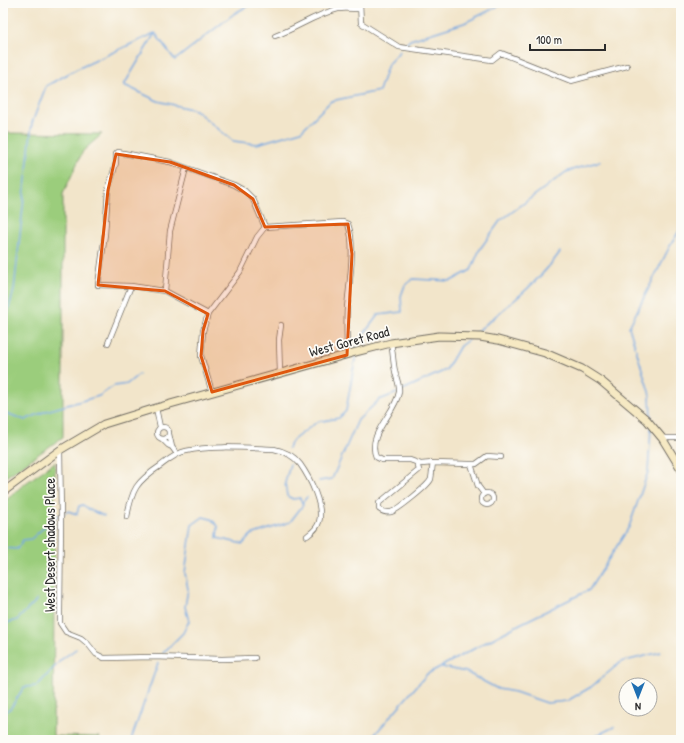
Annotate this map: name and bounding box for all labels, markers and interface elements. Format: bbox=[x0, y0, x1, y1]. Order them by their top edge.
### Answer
scale bar bbox=[530, 26, 605, 52]
text: 100 m bbox=[536, 31, 562, 48]
street label: West Goret Road bbox=[307, 321, 392, 361]
street label: West Desert shadows Place bbox=[40, 478, 59, 612]
north arrow bbox=[618, 677, 658, 717]
text: N bbox=[635, 700, 641, 714]

